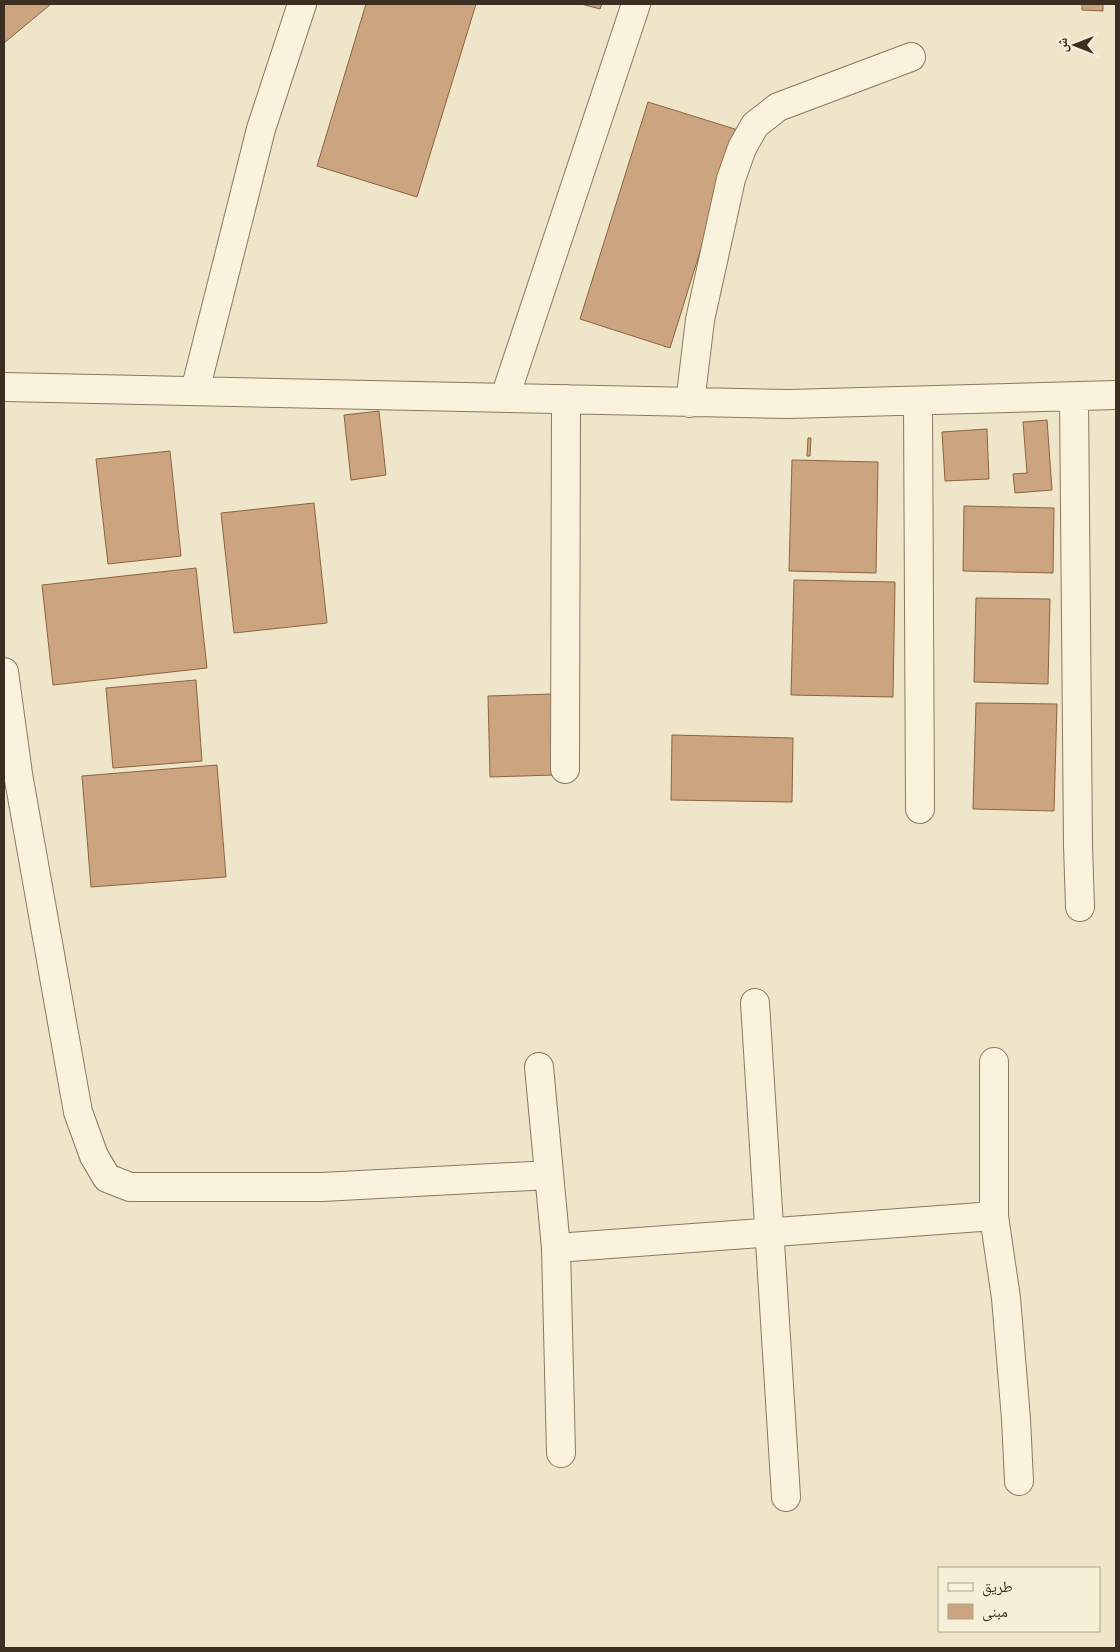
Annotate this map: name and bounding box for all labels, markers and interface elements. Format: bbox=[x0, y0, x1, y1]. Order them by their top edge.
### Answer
north arrow bbox=[1050, 20, 1100, 70]
text: ش bbox=[1053, 37, 1071, 52]
legend bbox=[938, 1567, 1100, 1632]
text: طريق bbox=[982, 1577, 1013, 1597]
text: مبنى bbox=[982, 1602, 1008, 1622]

